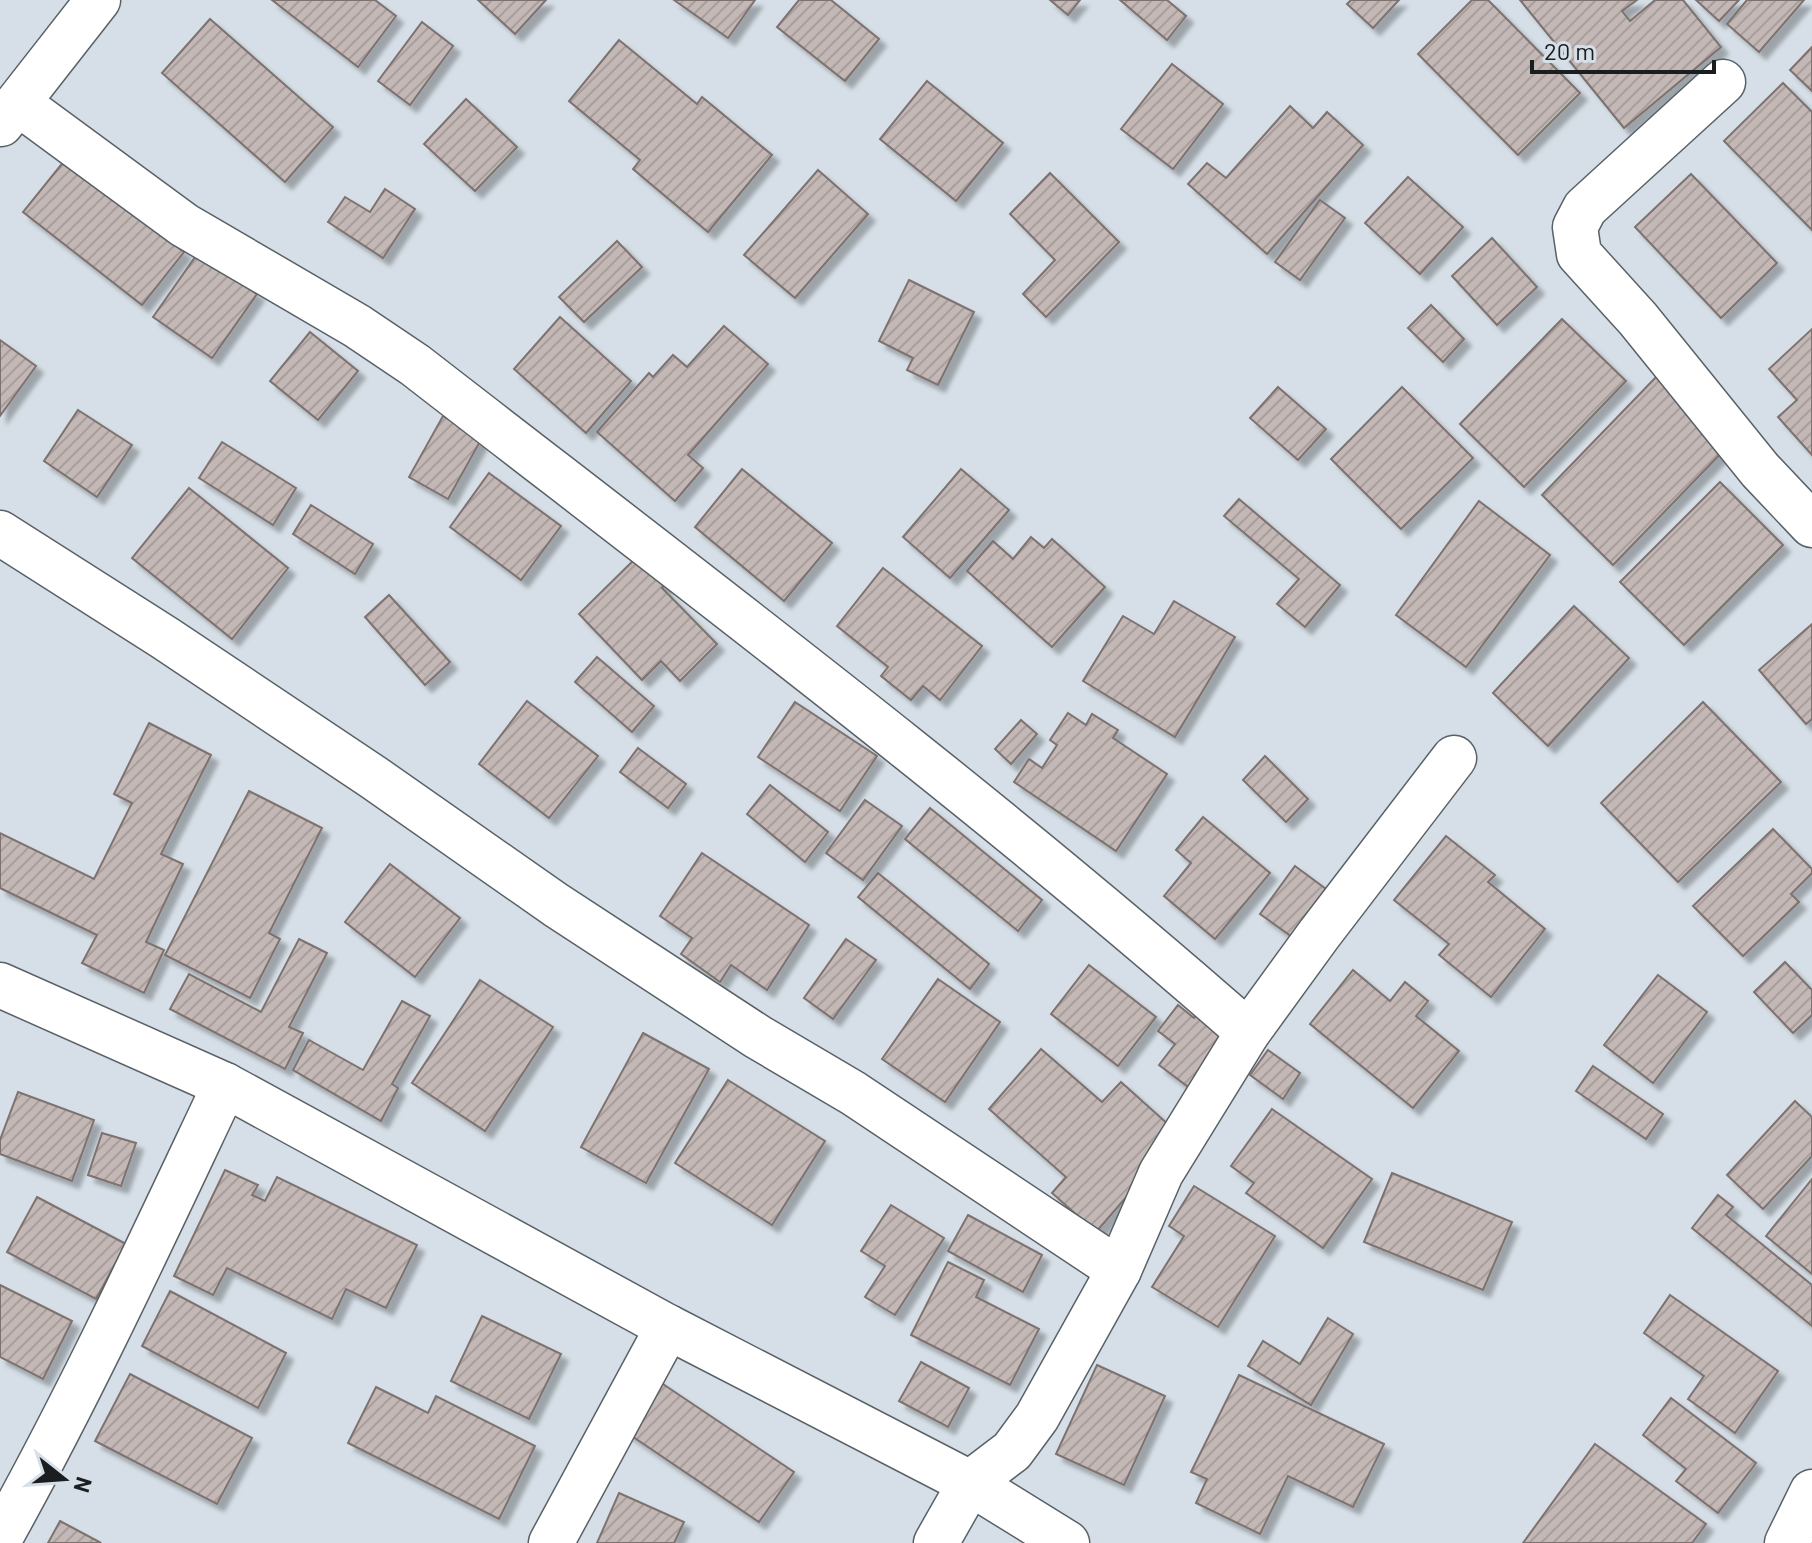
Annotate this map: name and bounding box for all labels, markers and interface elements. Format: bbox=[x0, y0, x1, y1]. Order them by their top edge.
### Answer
scale bar bbox=[1532, 24, 1714, 74]
text: 20 m bbox=[1544, 36, 1595, 65]
north arrow bbox=[24, 1439, 104, 1519]
text: N bbox=[70, 1474, 99, 1496]

